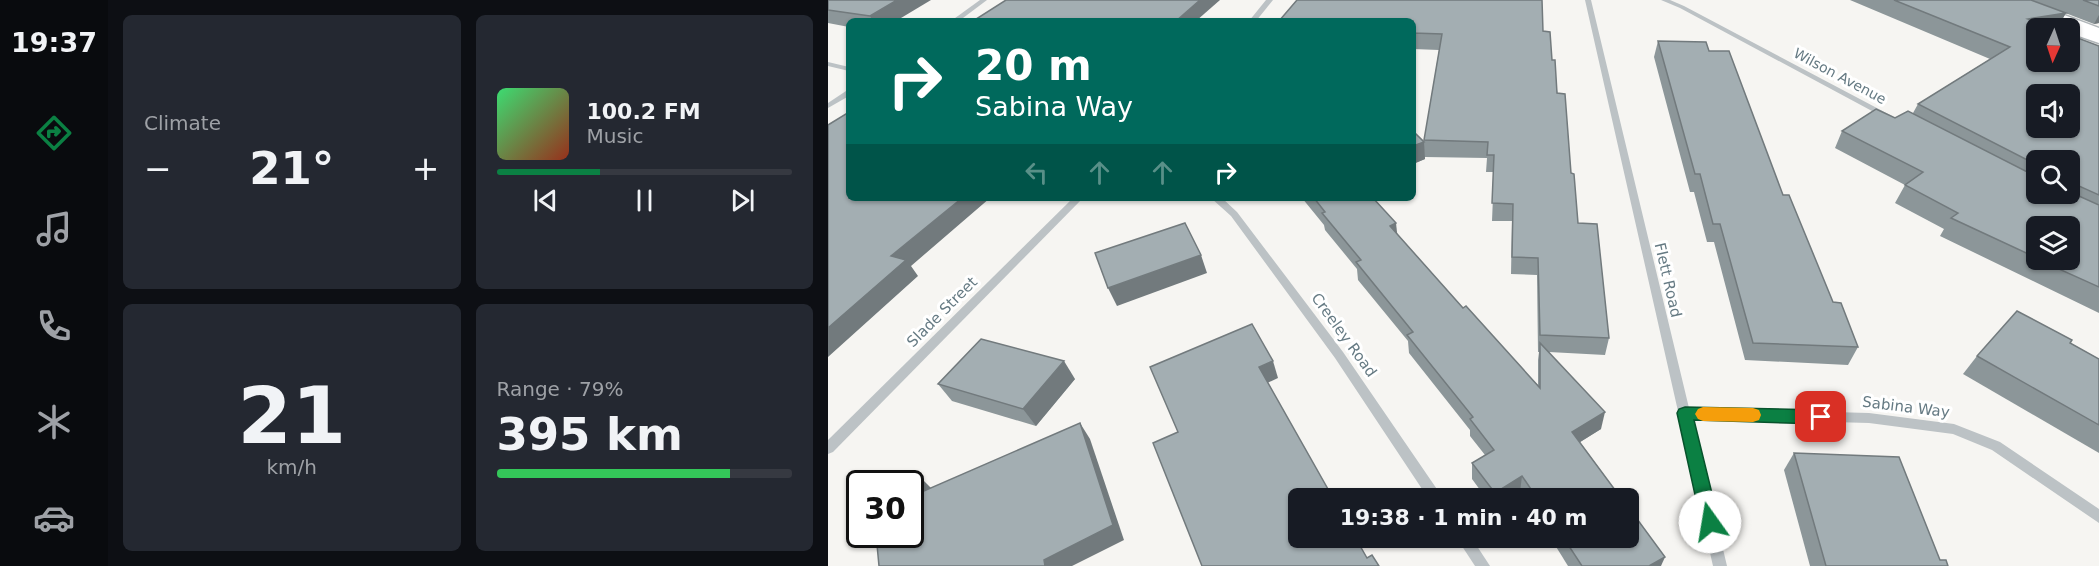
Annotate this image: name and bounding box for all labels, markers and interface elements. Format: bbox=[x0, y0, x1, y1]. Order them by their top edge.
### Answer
north arrow bbox=[2026, 18, 2080, 72]
map controls bbox=[2026, 18, 2080, 270]
text: 19:37 bbox=[11, 27, 97, 58]
text: 20 m bbox=[975, 41, 1092, 90]
icon: right bbox=[876, 42, 954, 120]
street label: Wilson Avenue bbox=[1791, 45, 1889, 107]
button: sound bbox=[2026, 84, 2080, 138]
text: Sabina Way bbox=[975, 91, 1133, 122]
text: 100.2 FM bbox=[587, 99, 701, 124]
text: Climate bbox=[144, 111, 221, 135]
icon: directions bbox=[33, 112, 75, 154]
text: Music bbox=[587, 124, 643, 148]
text: 21° bbox=[249, 142, 334, 195]
text: − bbox=[144, 149, 172, 188]
text: + bbox=[412, 149, 440, 188]
button: search bbox=[2026, 150, 2080, 204]
icon: left bbox=[1020, 156, 1053, 189]
icon: ahead bbox=[1083, 156, 1116, 189]
icon: ahead bbox=[1146, 156, 1179, 189]
icon: right bbox=[1209, 156, 1242, 189]
icon: previous bbox=[529, 184, 562, 217]
icon: pause bbox=[628, 184, 661, 217]
icon: next bbox=[726, 184, 759, 217]
icon: music bbox=[33, 208, 75, 250]
button: layers bbox=[2026, 216, 2080, 270]
street label: Flett Road bbox=[1651, 241, 1685, 319]
street label: Slade Street bbox=[903, 273, 981, 351]
street label: Creeley Road bbox=[1307, 289, 1381, 381]
icon: phone bbox=[33, 305, 75, 347]
text: 21 bbox=[237, 371, 346, 461]
text: Range · 79% bbox=[497, 377, 623, 401]
pin bbox=[1795, 391, 1846, 442]
street label: Sabina Way bbox=[1861, 393, 1951, 421]
icon: arrive bbox=[1804, 400, 1837, 433]
icon: climate bbox=[33, 401, 75, 443]
text: 395 km bbox=[497, 408, 683, 461]
text: km/h bbox=[267, 455, 317, 479]
speed limit sign: 30 bbox=[846, 470, 924, 548]
position arrow bbox=[1678, 490, 1742, 554]
icon: car bbox=[33, 497, 75, 539]
text: 19:38 · 1 min · 40 m bbox=[1340, 505, 1587, 530]

